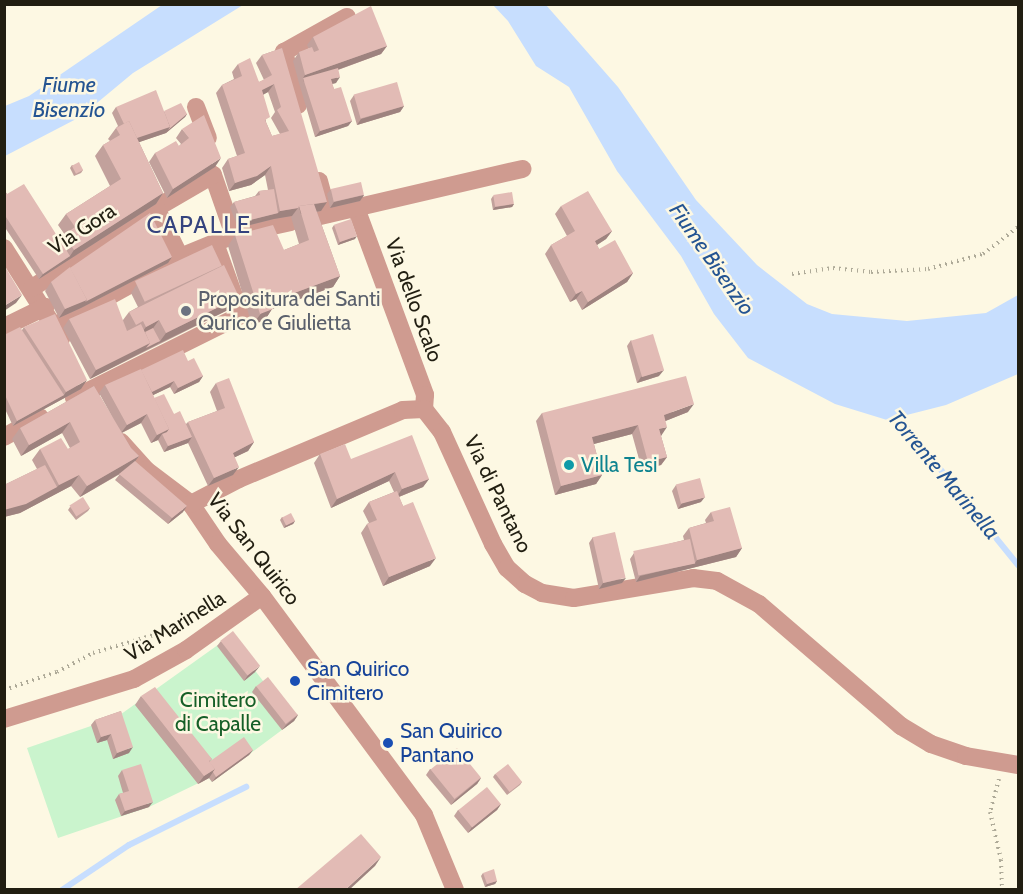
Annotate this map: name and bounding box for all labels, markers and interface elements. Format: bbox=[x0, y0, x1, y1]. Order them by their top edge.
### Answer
water label: Fiume Bisenzio bbox=[33, 71, 105, 122]
street label: Via Gora bbox=[44, 198, 120, 260]
water label: Fiume Bisenzio bbox=[664, 198, 760, 320]
district label: CAPALLE bbox=[147, 211, 251, 239]
street label: Via dello Scalo bbox=[380, 235, 448, 365]
place label: Propositura dei Santi Qurico e Giulietta bbox=[198, 286, 381, 336]
marker: Propositura dei Santi Qurico e Giulietta bbox=[179, 304, 193, 318]
water label: Torrente Marinella bbox=[882, 405, 1006, 545]
street label: Via di Pantano bbox=[459, 431, 537, 557]
place label: Villa Tesi bbox=[581, 452, 657, 478]
marker: Villa Tesi bbox=[562, 458, 576, 472]
street label: Via San Quirico bbox=[202, 488, 306, 610]
street label: Via Marinella bbox=[120, 585, 230, 667]
place label: San Quirico Cimitero bbox=[307, 656, 409, 706]
marker: San Quirico Cimitero bbox=[288, 674, 302, 688]
park label: Cimitero di Capalle bbox=[175, 687, 261, 737]
place label: San Quirico Pantano bbox=[400, 718, 502, 768]
marker: San Quirico Pantano bbox=[381, 736, 395, 750]

